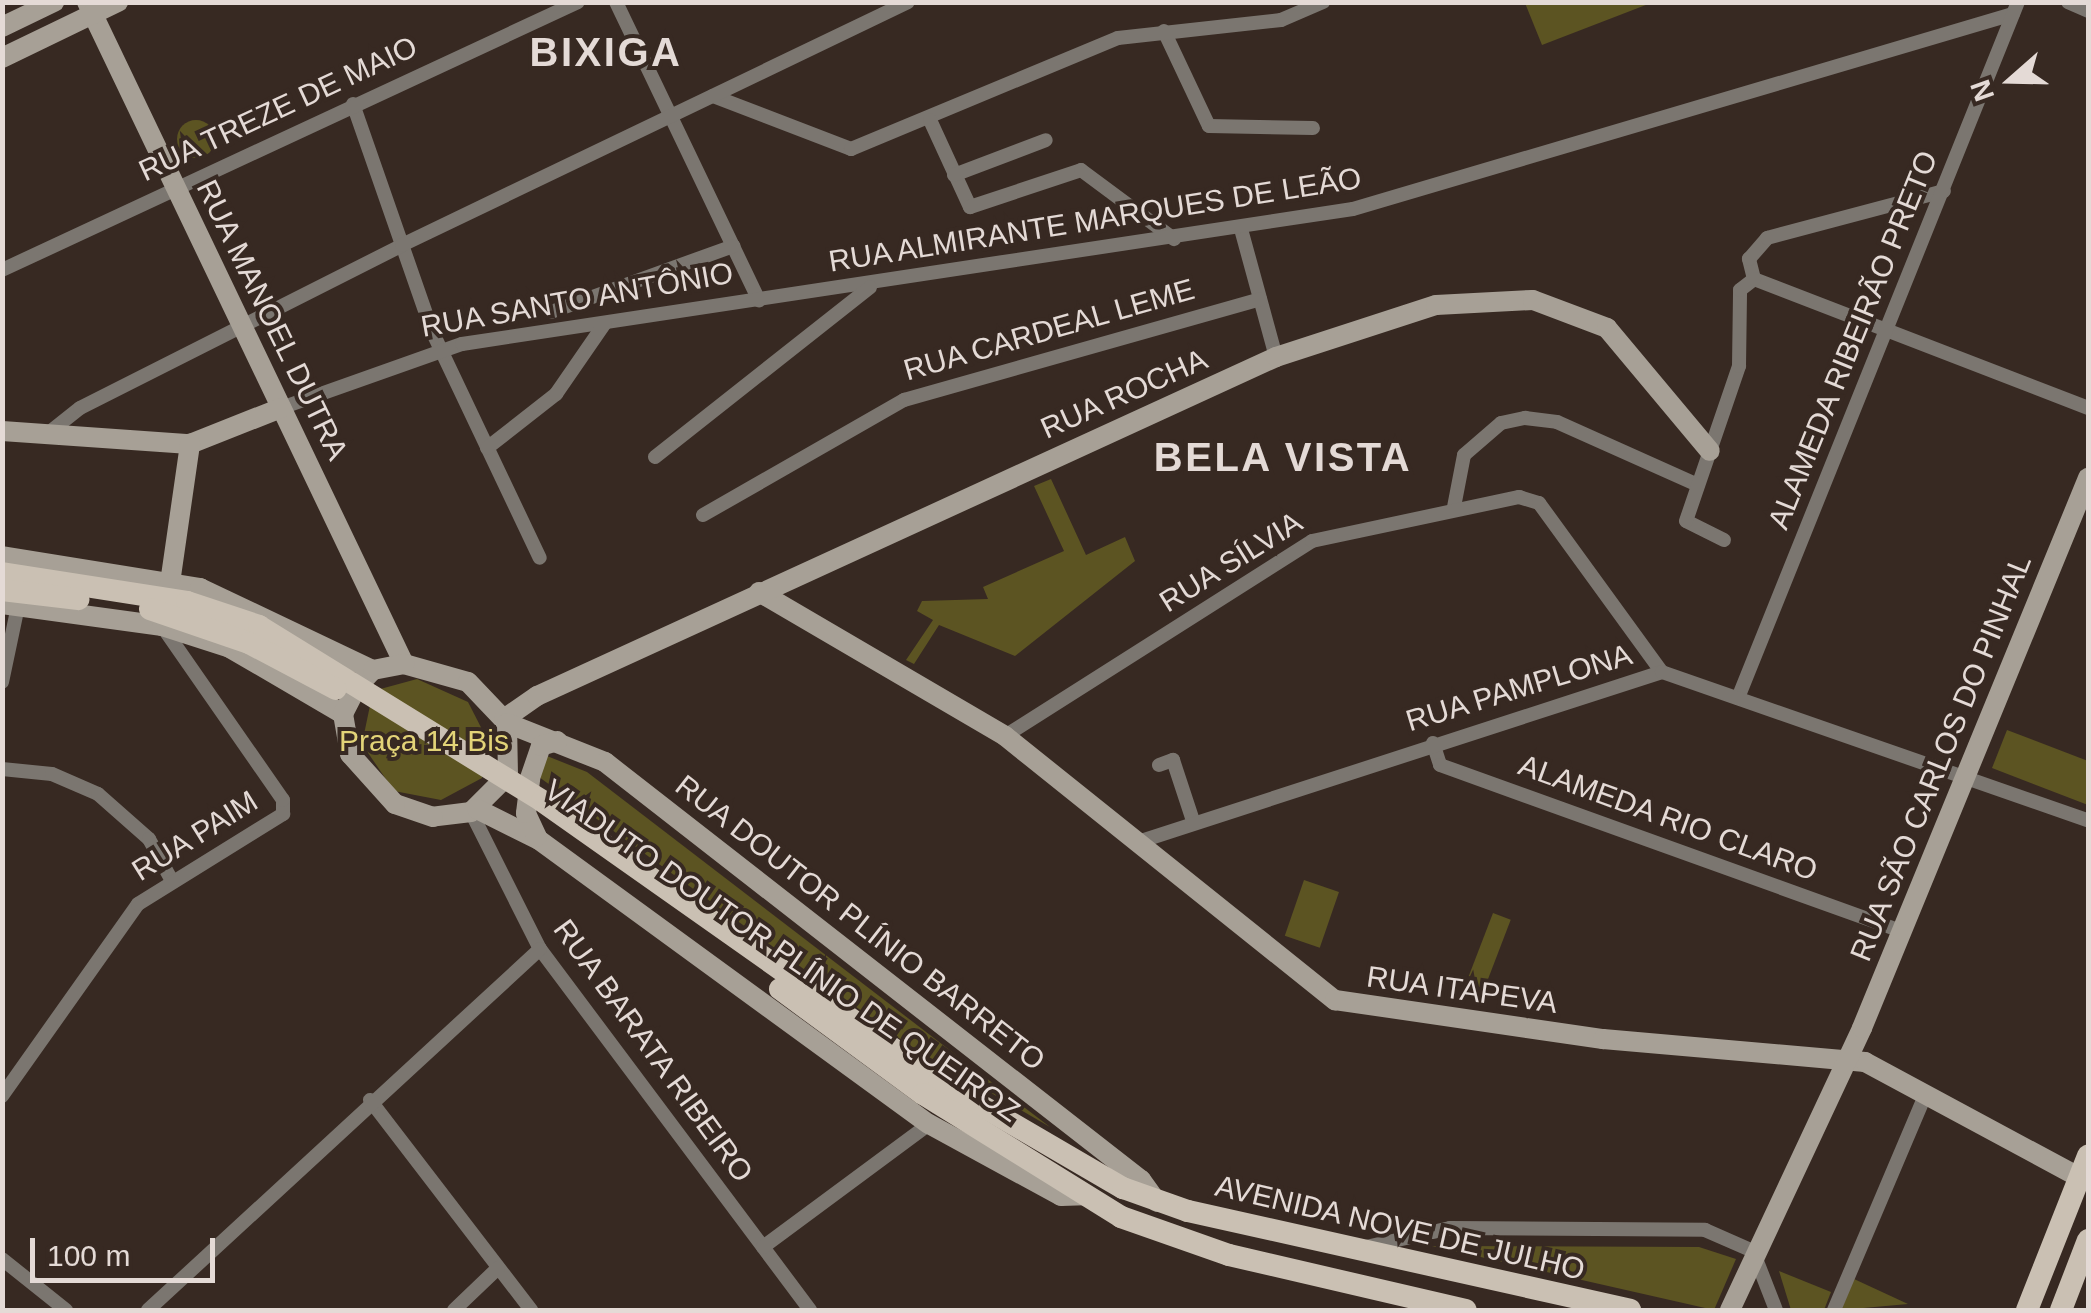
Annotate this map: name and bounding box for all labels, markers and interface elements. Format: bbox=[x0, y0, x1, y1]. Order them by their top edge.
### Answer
street label: RUA TREZE DE MAIO bbox=[132, 28, 424, 190]
district label: BIXIGA bbox=[530, 28, 682, 76]
north arrow bbox=[1961, 30, 2061, 130]
text: N bbox=[1964, 76, 2000, 105]
street label: ALAMEDA RIBEIRÃO PRETO bbox=[1760, 145, 1946, 535]
street label: RUA ALMIRANTE MARQUES DE LEÃO bbox=[825, 160, 1365, 280]
street label: RUA MANOEL DUTRA bbox=[188, 173, 356, 467]
street label: RUA SANTO ANTÔNIO bbox=[417, 255, 737, 345]
street label: RUA CARDEAL LEME bbox=[898, 271, 1200, 389]
street label: RUA ROCHA bbox=[1034, 341, 1214, 447]
district label: BELA VISTA bbox=[1153, 433, 1413, 481]
street label: RUA SÍLVIA bbox=[1152, 504, 1310, 620]
street label: RUA SÃO CARLOS DO PINHAL bbox=[1843, 549, 2039, 967]
street label: RUA PAMPLONA bbox=[1401, 636, 1637, 740]
park label: Praça 14 Bis bbox=[339, 723, 509, 759]
street label: ALAMEDA RIO CLARO bbox=[1513, 747, 1823, 889]
street label: RUA DOUTOR PLÍNIO BARRETO bbox=[667, 767, 1053, 1079]
street label: VIADUTO DOUTOR PLÍNIO DE QUEIROZ bbox=[537, 772, 1027, 1130]
street label: RUA PAIM bbox=[125, 783, 265, 889]
street label: RUA BARATA RIBEIRO bbox=[545, 911, 761, 1191]
street label: RUA ITAPEVA bbox=[1363, 959, 1561, 1021]
street label: AVENIDA NOVE DE JULHO bbox=[1211, 1168, 1589, 1288]
scale bar bbox=[35, 1218, 220, 1280]
text: 100 m bbox=[47, 1239, 130, 1272]

